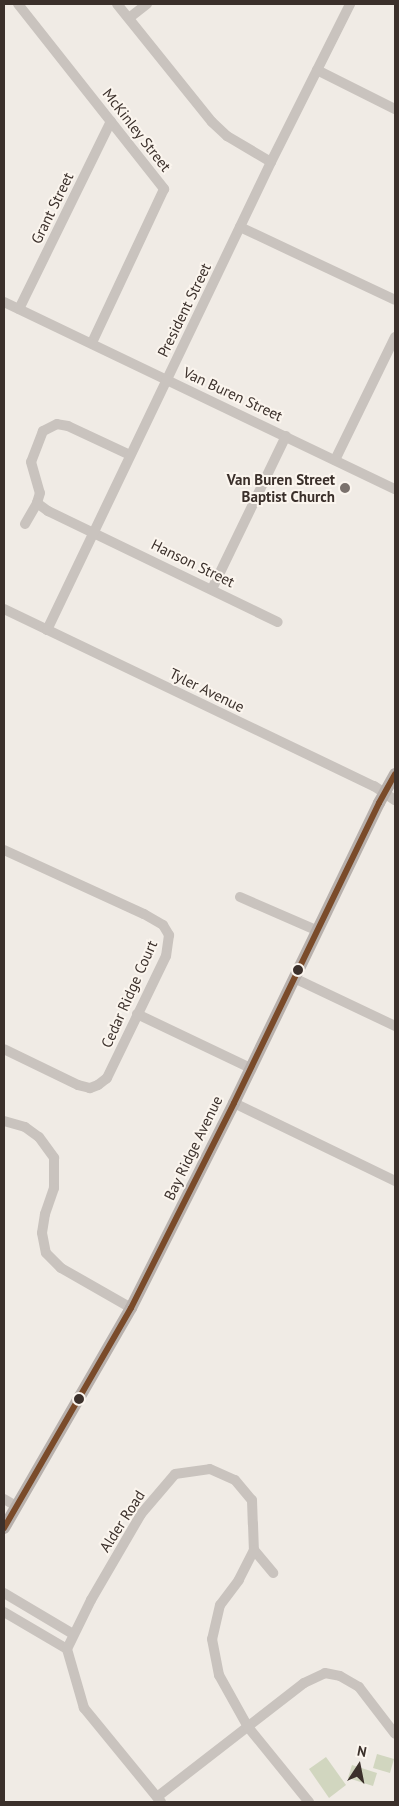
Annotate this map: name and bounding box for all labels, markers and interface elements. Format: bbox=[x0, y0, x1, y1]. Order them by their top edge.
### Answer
street label: McKinley Street bbox=[99, 85, 175, 175]
street label: Grant Street bbox=[27, 169, 77, 247]
street label: President Street bbox=[154, 260, 214, 360]
street label: Van Buren Street bbox=[180, 363, 286, 425]
place label: Van Buren Street Baptist Church bbox=[227, 470, 335, 505]
marker: Van Buren Street Baptist Church bbox=[339, 482, 351, 494]
street label: Hanson Street bbox=[148, 535, 238, 591]
street label: Tyler Avenue bbox=[166, 664, 248, 716]
street label: Cedar Ridge Court bbox=[97, 937, 161, 1051]
unlabelled marker bbox=[293, 965, 303, 975]
street label: Bay Ridge Avenue bbox=[160, 1092, 226, 1204]
unlabelled marker bbox=[74, 1394, 84, 1404]
street label: Alder Road bbox=[95, 1487, 149, 1555]
north arrow bbox=[334, 1741, 384, 1791]
text: N bbox=[356, 1742, 368, 1761]

